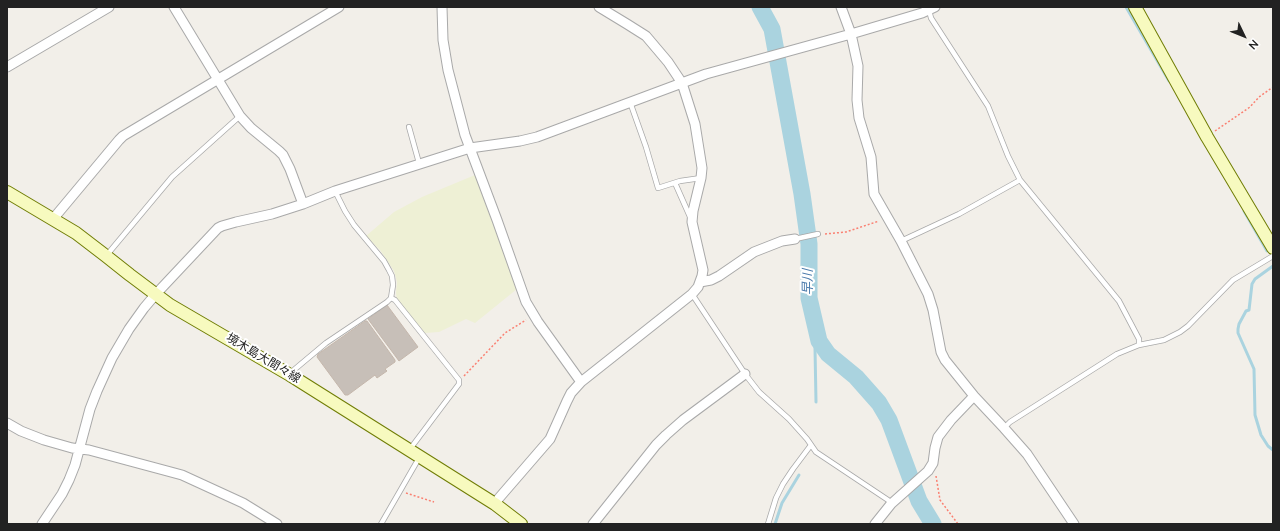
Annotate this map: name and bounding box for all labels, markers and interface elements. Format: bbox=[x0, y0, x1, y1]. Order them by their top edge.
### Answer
north arrow bbox=[1224, 16, 1264, 56]
text: N bbox=[1245, 36, 1261, 53]
water label: 早川 bbox=[801, 269, 817, 295]
street label: 境木島大間々線 bbox=[223, 331, 303, 387]

